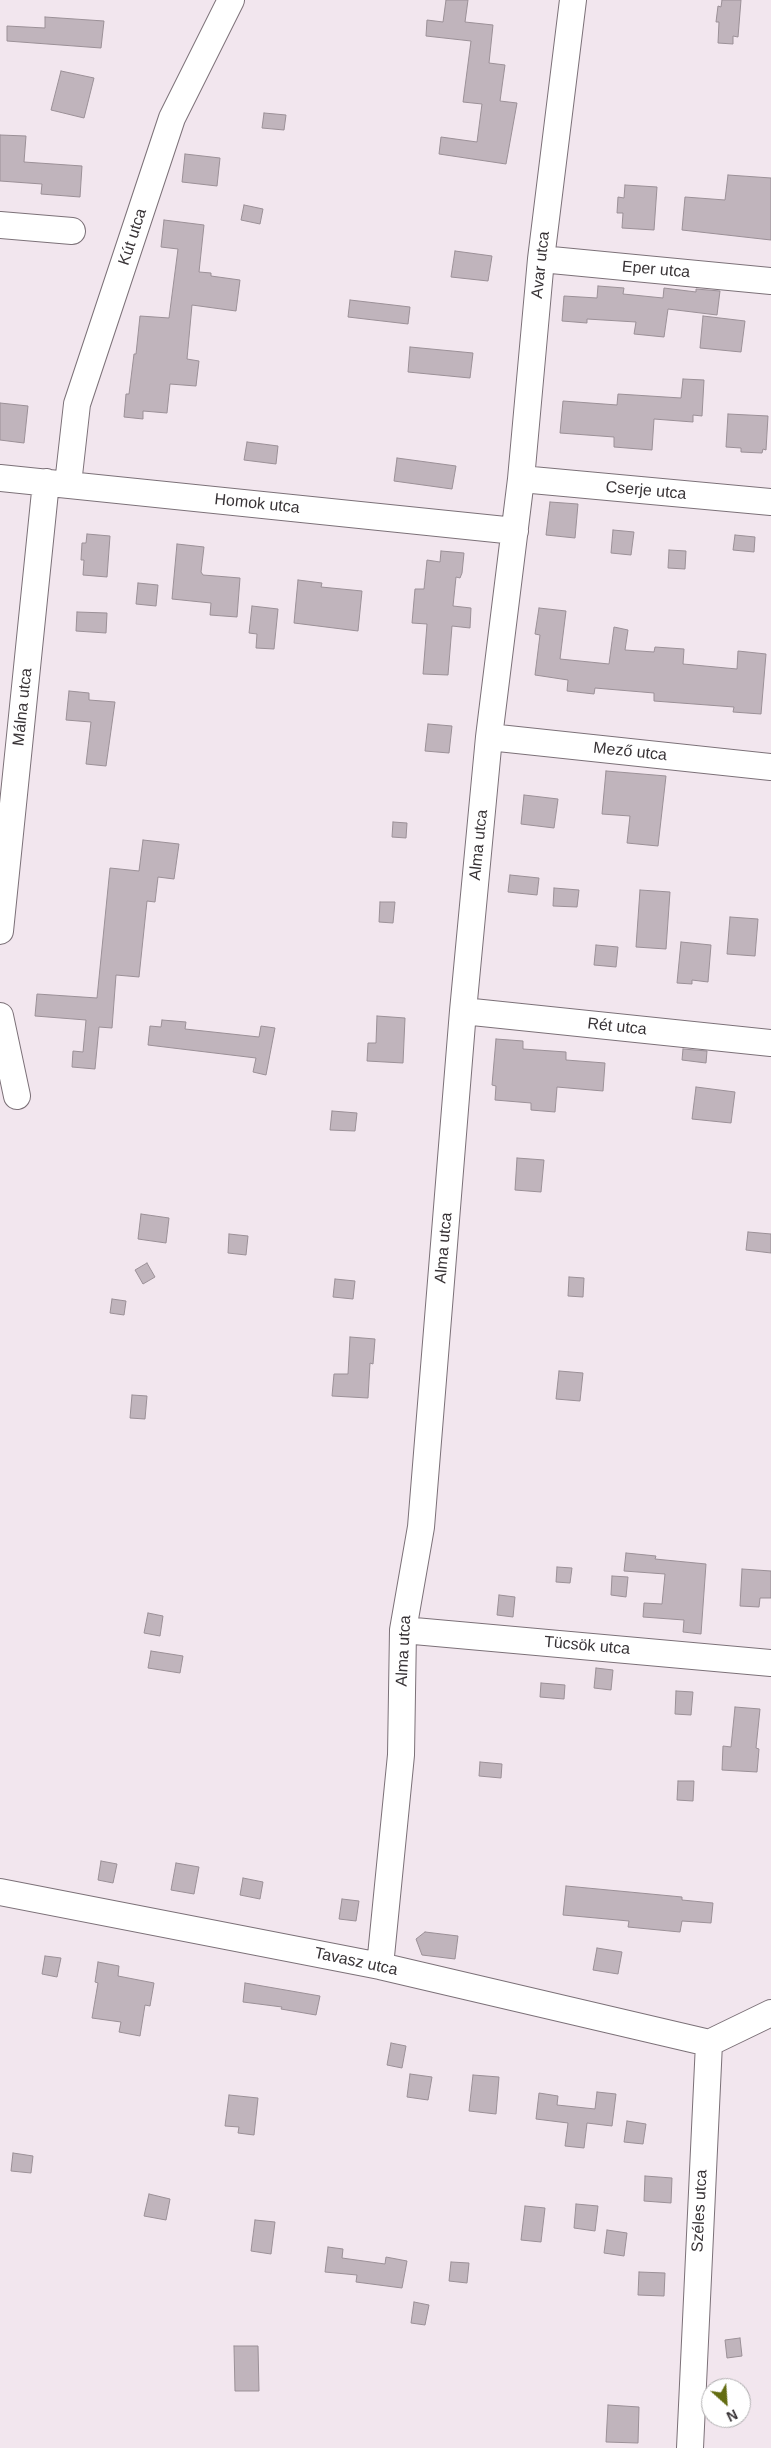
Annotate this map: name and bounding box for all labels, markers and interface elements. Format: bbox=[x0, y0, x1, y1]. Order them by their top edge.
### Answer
street label: Kút utca bbox=[115, 206, 151, 268]
street label: Avar utca bbox=[528, 231, 554, 299]
street label: Eper utca bbox=[621, 257, 691, 283]
street label: Cserje utca bbox=[605, 478, 687, 504]
street label: Homok utca bbox=[214, 490, 300, 518]
street label: Málna utca bbox=[9, 667, 37, 747]
street label: Mező utca bbox=[592, 739, 668, 765]
street label: Alma utca bbox=[466, 809, 492, 881]
street label: Rét utca bbox=[586, 1014, 648, 1040]
street label: Alma utca bbox=[431, 1212, 457, 1284]
street label: Alma utca bbox=[393, 1615, 415, 1687]
street label: Tücsök utca bbox=[543, 1633, 631, 1659]
street label: Tavasz utca bbox=[313, 1944, 399, 1980]
street label: Széles utca bbox=[688, 2169, 712, 2253]
north arrow bbox=[701, 2378, 751, 2428]
text: N bbox=[724, 2406, 740, 2425]

